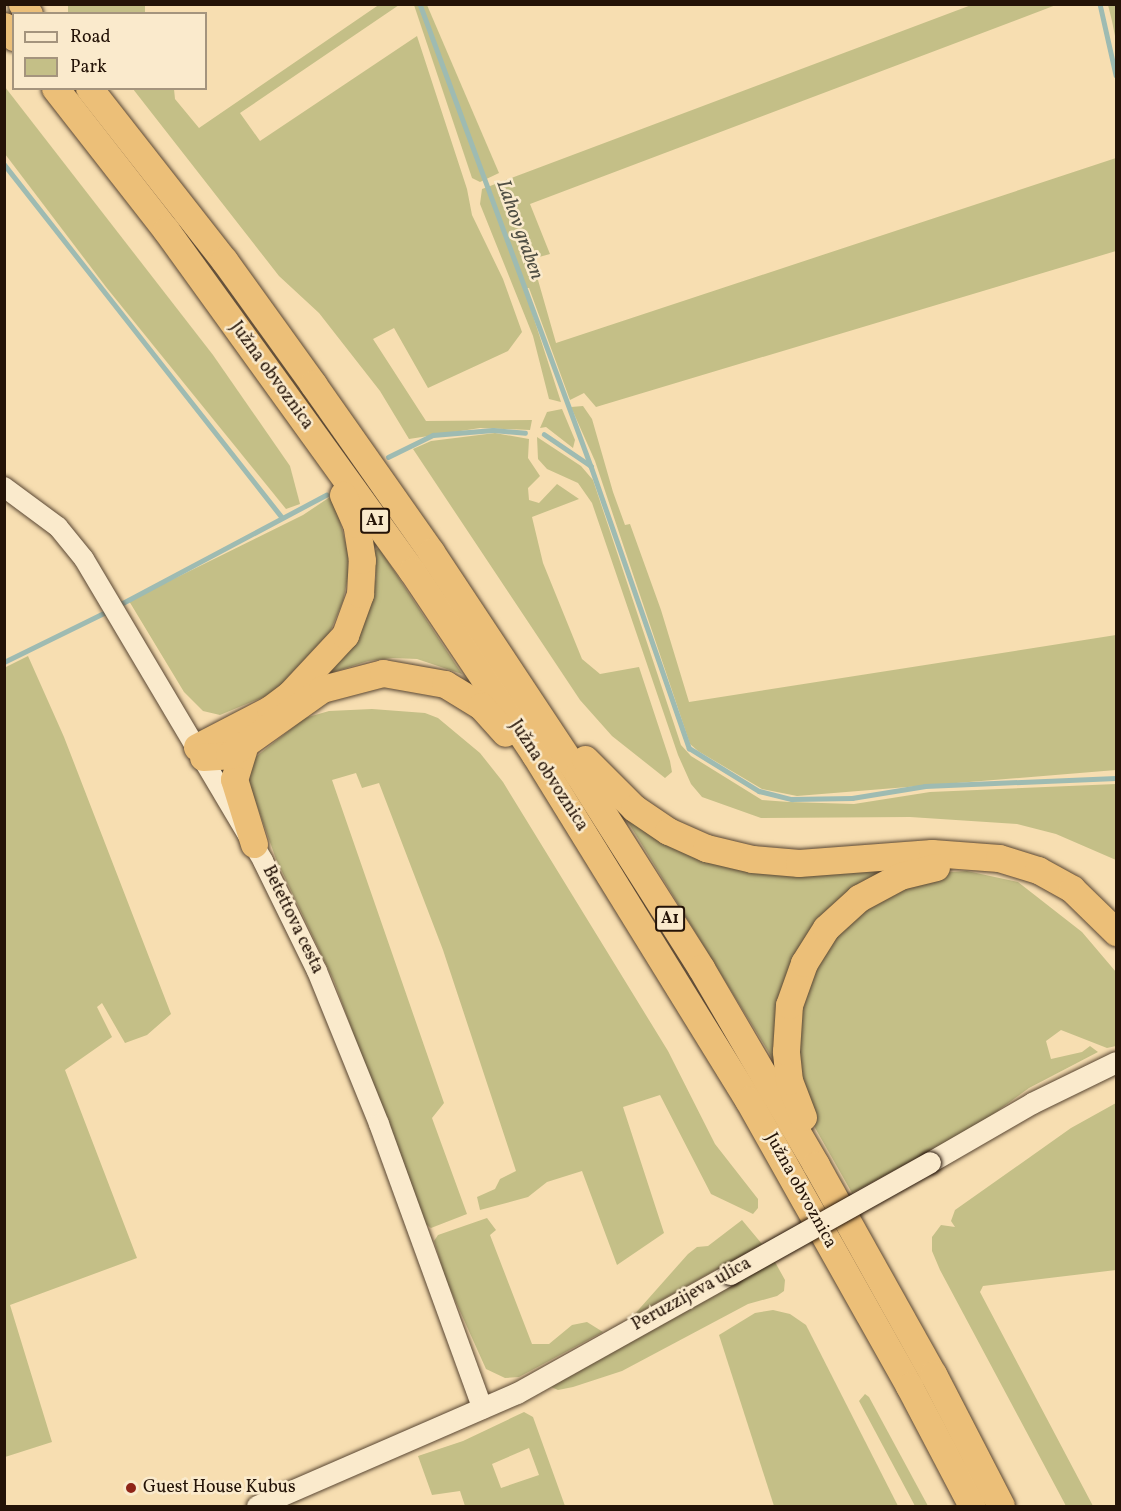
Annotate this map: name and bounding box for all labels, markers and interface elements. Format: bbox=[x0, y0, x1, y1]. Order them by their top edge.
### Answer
legend bbox=[12, 12, 207, 90]
text: Road bbox=[70, 25, 111, 50]
text: Park bbox=[70, 55, 107, 80]
water label: Lahov graben bbox=[490, 177, 548, 283]
street label: Južna obvoznica bbox=[224, 318, 318, 434]
road number: A1 bbox=[360, 508, 390, 534]
street label: Južna obvoznica bbox=[504, 716, 592, 836]
street label: Betettova cesta bbox=[256, 862, 328, 978]
road number: A1 bbox=[655, 906, 685, 932]
street label: Južna obvoznica bbox=[759, 1130, 841, 1252]
street label: Peruzzijeva ulica bbox=[629, 1253, 755, 1337]
place label: Guest House Kubus bbox=[143, 1477, 296, 1499]
marker: Guest House Kubus bbox=[124, 1481, 138, 1495]

